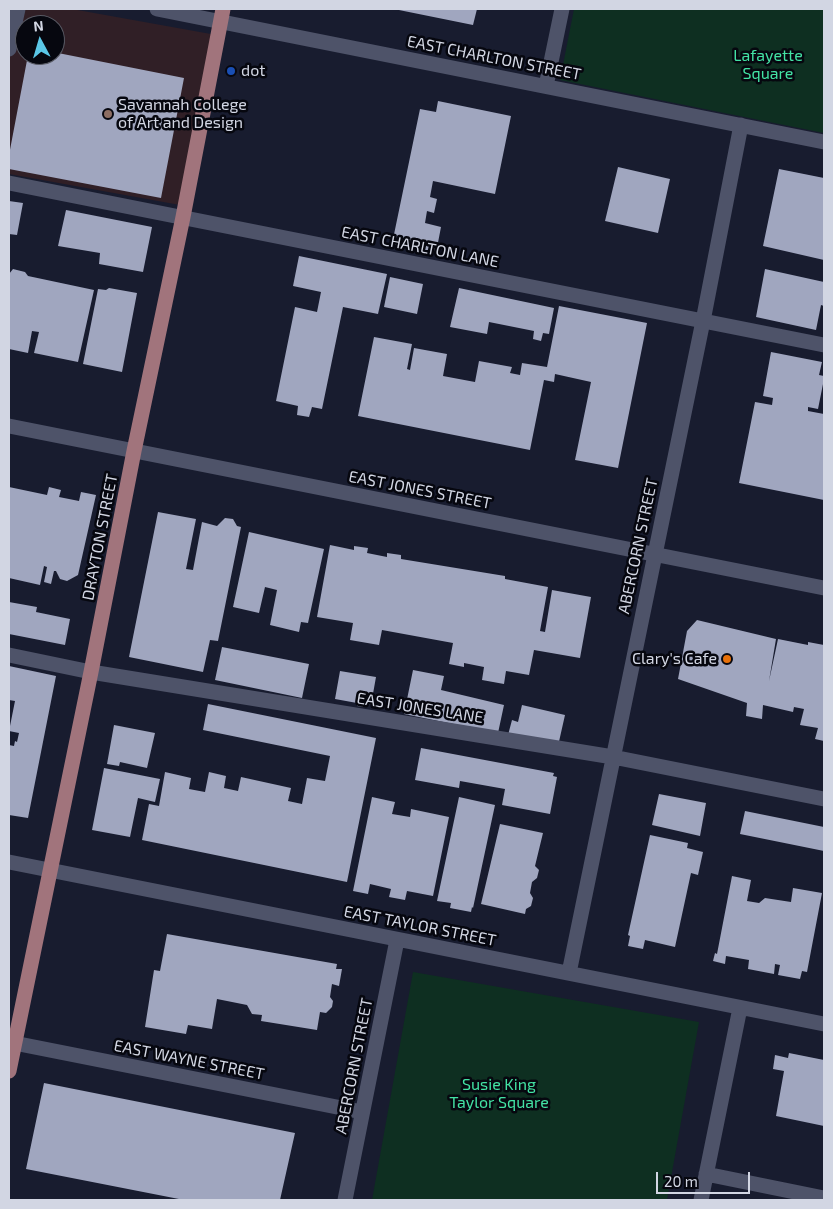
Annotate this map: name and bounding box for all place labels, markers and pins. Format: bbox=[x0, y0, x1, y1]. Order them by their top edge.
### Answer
place label: dot bbox=[241, 61, 265, 81]
marker: dot bbox=[225, 65, 237, 77]
place label: Savannah College of Art and Design bbox=[118, 95, 247, 133]
marker: Savannah College of Art and Design bbox=[102, 108, 114, 120]
place label: Clary's Cafe bbox=[632, 649, 717, 669]
marker: Clary's Cafe bbox=[721, 653, 733, 665]

